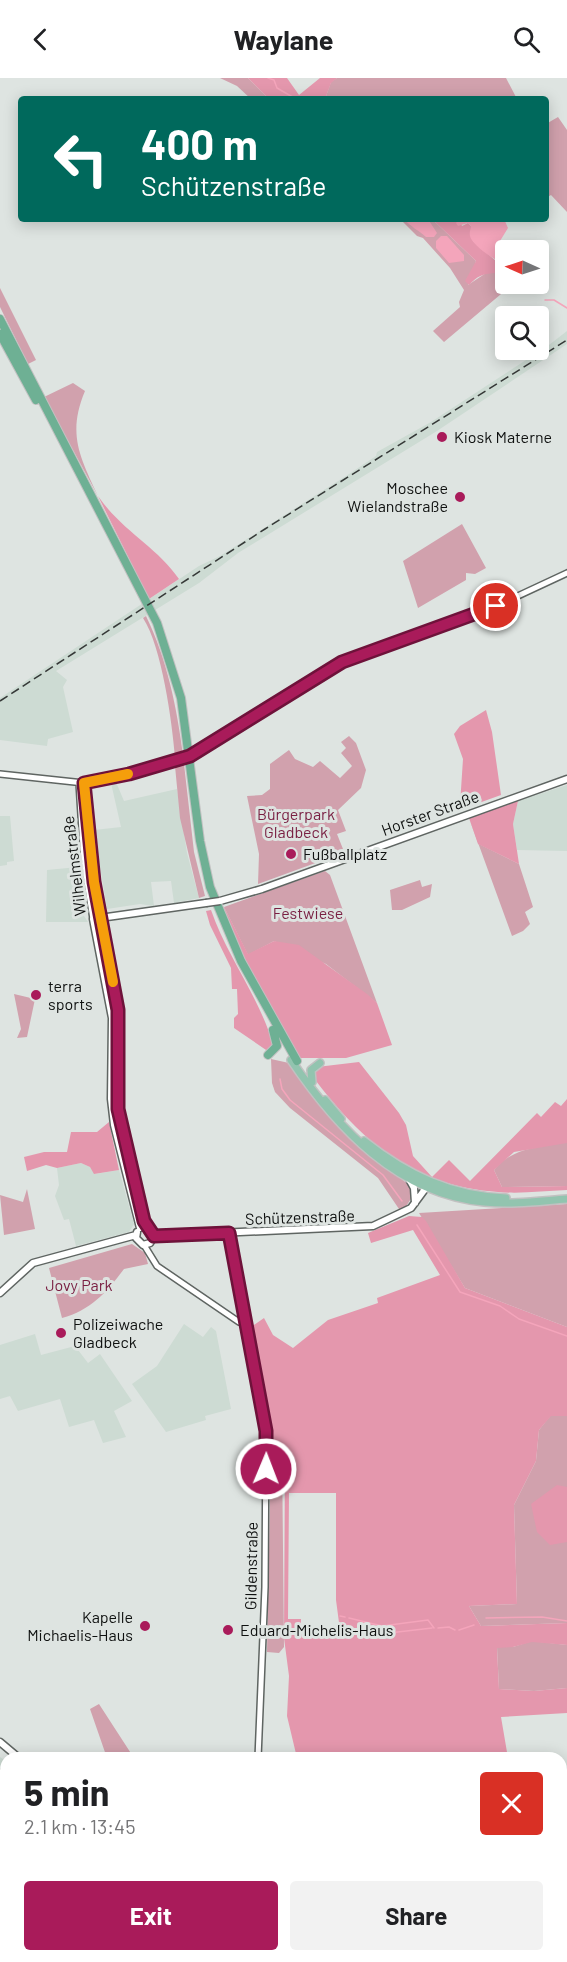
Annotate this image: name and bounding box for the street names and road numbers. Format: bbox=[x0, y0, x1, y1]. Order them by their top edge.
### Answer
street label: Horster Straße bbox=[378, 786, 481, 839]
street label: Wilhelmstraße bbox=[58, 815, 89, 917]
street label: Schützenstraße bbox=[245, 1205, 355, 1228]
street label: Gildenstraße bbox=[240, 1522, 261, 1610]

